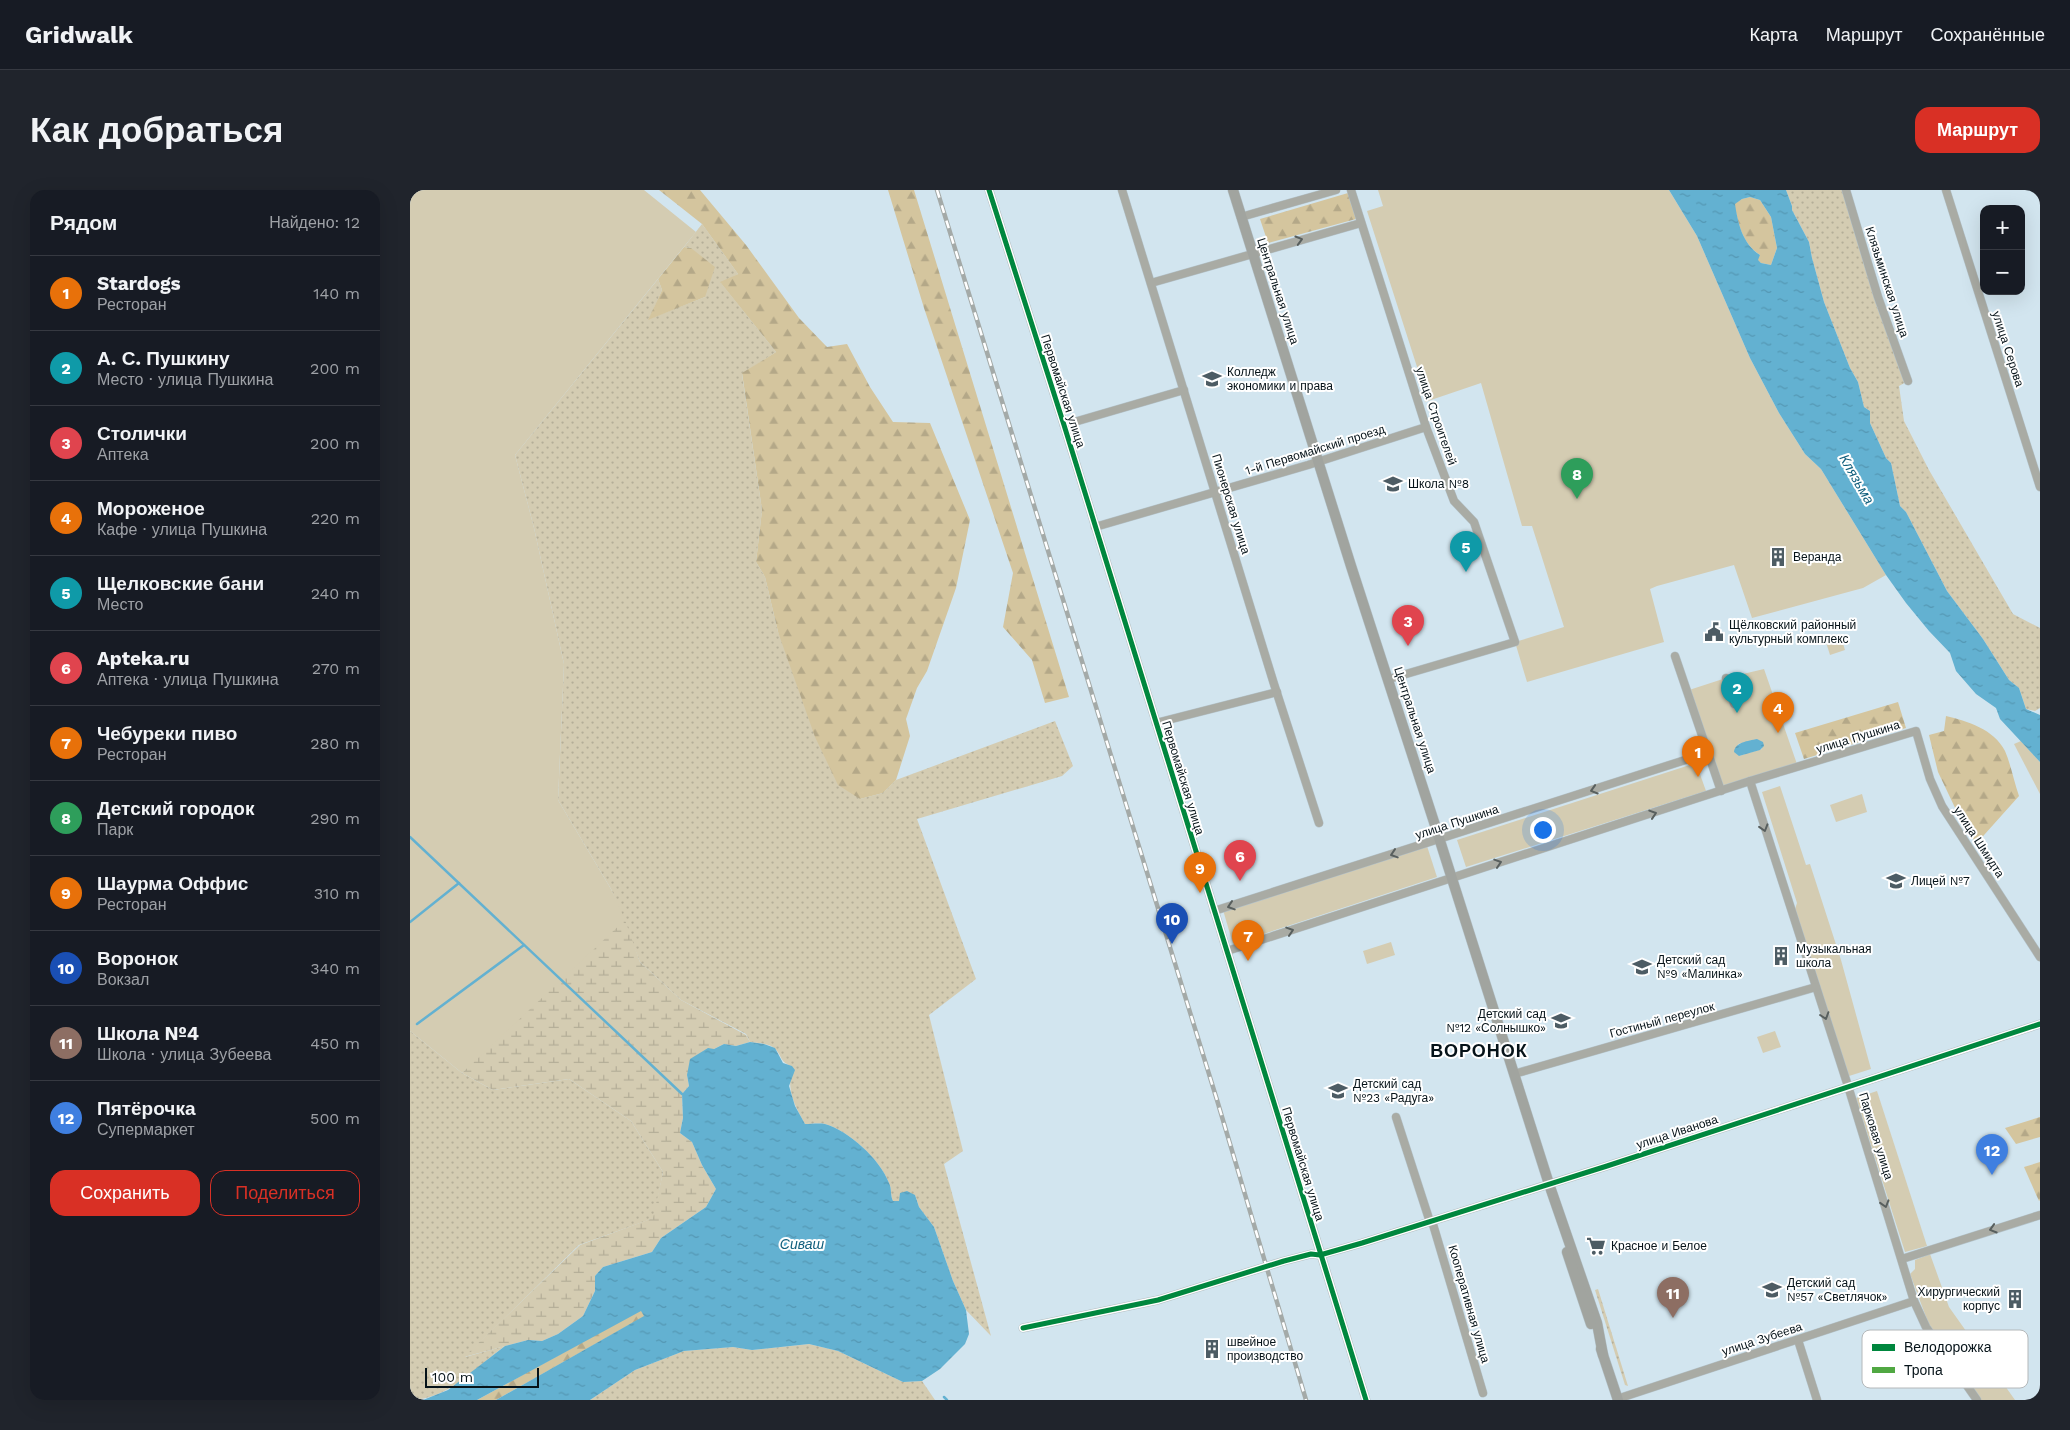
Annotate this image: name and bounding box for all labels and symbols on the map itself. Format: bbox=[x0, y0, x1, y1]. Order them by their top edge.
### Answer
street label: Клязьминская улица bbox=[1862, 225, 1912, 339]
street label: Центральная улица bbox=[1254, 236, 1302, 346]
one-way arrow bbox=[1295, 236, 1303, 246]
street label: улица Серова bbox=[1989, 309, 2027, 389]
street label: Первомайская улица bbox=[1038, 333, 1088, 450]
place label: Колледж экономики и права bbox=[1227, 365, 1333, 393]
street label: улица Строителей bbox=[1413, 365, 1459, 467]
school or university icon: Колледж экономики и права bbox=[1201, 368, 1223, 390]
street label: 1-й Первомайский проезд bbox=[1243, 422, 1387, 478]
water label: Клязьма bbox=[1836, 451, 1878, 507]
street label: Пионерская улица bbox=[1209, 452, 1253, 556]
pin: 8 bbox=[1561, 458, 1593, 499]
school or university icon: Школа №8 bbox=[1382, 473, 1404, 495]
place label: Школа №8 bbox=[1408, 477, 1469, 491]
pin: 5 bbox=[1450, 531, 1482, 572]
building icon: Веранда bbox=[1767, 546, 1789, 568]
place label: Веранда bbox=[1793, 550, 1842, 564]
pin: 3 bbox=[1392, 605, 1424, 646]
place label: Щёлковский районный культурный комплекс bbox=[1729, 618, 1856, 646]
public building icon: Щёлковский районный культурный комплекс bbox=[1703, 621, 1725, 643]
street label: Центральная улица bbox=[1391, 665, 1439, 775]
pin: 2 bbox=[1721, 672, 1753, 713]
pin: 4 bbox=[1762, 692, 1794, 733]
street label: улица Пушкина bbox=[1815, 718, 1902, 756]
street label: Первомайская улица bbox=[1159, 719, 1207, 837]
pin: 1 bbox=[1682, 736, 1714, 777]
one-way arrow bbox=[1590, 784, 1599, 794]
street label: улица Пушкина bbox=[1414, 802, 1501, 842]
street label: улица Шмидта bbox=[1951, 804, 2007, 880]
one-way arrow bbox=[1649, 809, 1657, 819]
your location bbox=[1530, 817, 1556, 843]
one-way arrow bbox=[1759, 823, 1769, 831]
pin: 6 bbox=[1224, 840, 1256, 881]
one-way arrow bbox=[1390, 849, 1398, 859]
pin: 9 bbox=[1184, 852, 1216, 893]
one-way arrow bbox=[1494, 859, 1502, 869]
school or university icon: Лицей №7 bbox=[1885, 870, 1907, 892]
place label: Лицей №7 bbox=[1911, 874, 1970, 888]
one-way arrow bbox=[1227, 900, 1236, 910]
pin: 10 bbox=[1156, 903, 1188, 944]
pin: 7 bbox=[1232, 920, 1264, 961]
one-way arrow bbox=[1285, 926, 1293, 936]
place label: Музыкальная школа bbox=[1796, 942, 1872, 970]
building icon: Музыкальная школа bbox=[1770, 945, 1792, 967]
place label: Детский сад №9 «Малинка» bbox=[1657, 953, 1743, 981]
school or university icon: Детский сад №9 «Малинка» bbox=[1631, 956, 1653, 978]
street label: Гостиный переулок bbox=[1608, 999, 1717, 1041]
place label: Детский сад №12 «Солнышко» bbox=[1446, 1007, 1546, 1035]
school or university icon: Детский сад №12 «Солнышко» bbox=[1550, 1010, 1572, 1032]
one-way arrow bbox=[1819, 1011, 1829, 1019]
district label: ВОРОНОК bbox=[1430, 1040, 1528, 1061]
place label: Детский сад №23 «Радуга» bbox=[1353, 1077, 1434, 1105]
school or university icon: Детский сад №23 «Радуга» bbox=[1327, 1080, 1349, 1102]
street label: Парковая улица bbox=[1856, 1091, 1896, 1182]
street label: Первомайская улица bbox=[1279, 1105, 1327, 1223]
street label: улица Иванова bbox=[1634, 1112, 1720, 1152]
pin: 12 bbox=[1976, 1134, 2008, 1175]
one-way arrow bbox=[1880, 1199, 1890, 1207]
one-way arrow bbox=[1990, 1223, 1998, 1233]
supermarket icon: Красное и Белое bbox=[1585, 1235, 1607, 1257]
water label: Сиваш bbox=[780, 1236, 825, 1252]
place label: Красное и Белое bbox=[1611, 1239, 1707, 1253]
street label: Кооперативная улица bbox=[1445, 1243, 1493, 1365]
place label: Детский сад №57 «Светлячок» bbox=[1787, 1276, 1888, 1304]
pin: 11 bbox=[1657, 1277, 1689, 1318]
school or university icon: Детский сад №57 «Светлячок» bbox=[1761, 1279, 1783, 1301]
place label: Хирургический корпус bbox=[1918, 1285, 2000, 1313]
building icon: Хирургический корпус bbox=[2004, 1288, 2026, 1310]
street label: улица Зубеева bbox=[1720, 1319, 1804, 1359]
legend bbox=[1862, 1330, 2028, 1388]
place label: швейное производство bbox=[1227, 1335, 1303, 1363]
building icon: швейное производство bbox=[1201, 1338, 1223, 1360]
text: Велодорожка bbox=[1904, 1339, 1992, 1355]
text: Тропа bbox=[1904, 1362, 1943, 1378]
scale bar bbox=[425, 1365, 539, 1388]

